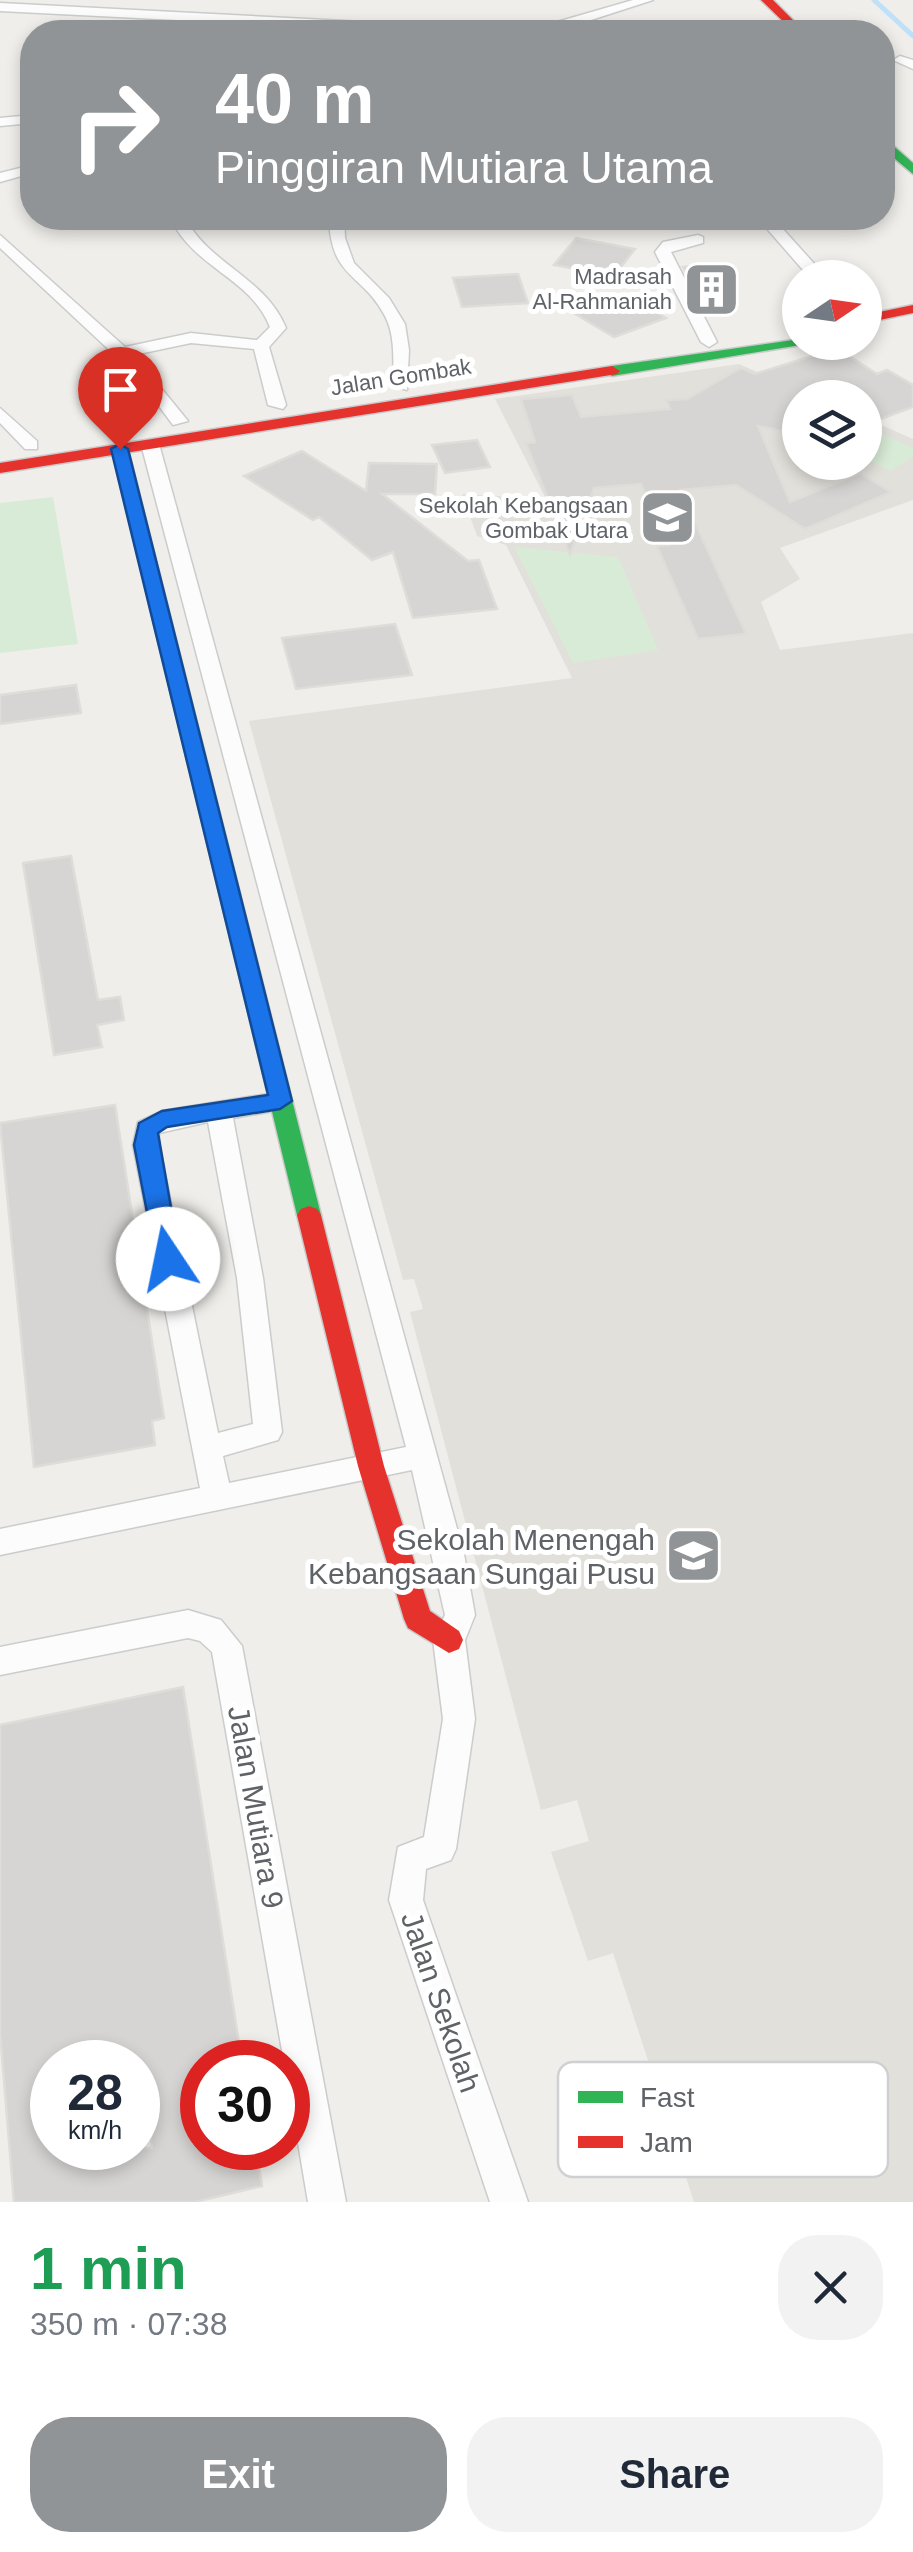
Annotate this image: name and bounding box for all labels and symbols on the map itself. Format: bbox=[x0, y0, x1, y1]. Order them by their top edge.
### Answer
building icon: Madrasah Al-Rahmaniah bbox=[681, 259, 741, 319]
north arrow bbox=[782, 260, 882, 360]
place label: Madrasah Al-Rahmaniah bbox=[533, 264, 672, 314]
pin bbox=[78, 347, 163, 450]
street label: Jalan Gombak bbox=[329, 353, 474, 400]
school or university icon: Sekolah Kebangsaan Gombak Utara bbox=[637, 488, 697, 548]
place label: Sekolah Kebangsaan Gombak Utara bbox=[419, 493, 629, 543]
position arrow bbox=[116, 1207, 220, 1311]
place label: Sekolah Menengah Kebangsaan Sungai Pusu bbox=[308, 1523, 655, 1590]
school or university icon: Sekolah Menengah Kebangsaan Sungai Pusu bbox=[664, 1526, 724, 1586]
street label: Jalan Mutiara 9 bbox=[222, 1703, 290, 1911]
street label: Jalan Sekolah bbox=[395, 1908, 487, 2096]
speed limit sign: 30 bbox=[180, 2040, 310, 2170]
legend bbox=[558, 2062, 888, 2177]
text: Fast bbox=[640, 2082, 695, 2113]
text: Jam bbox=[640, 2127, 693, 2158]

